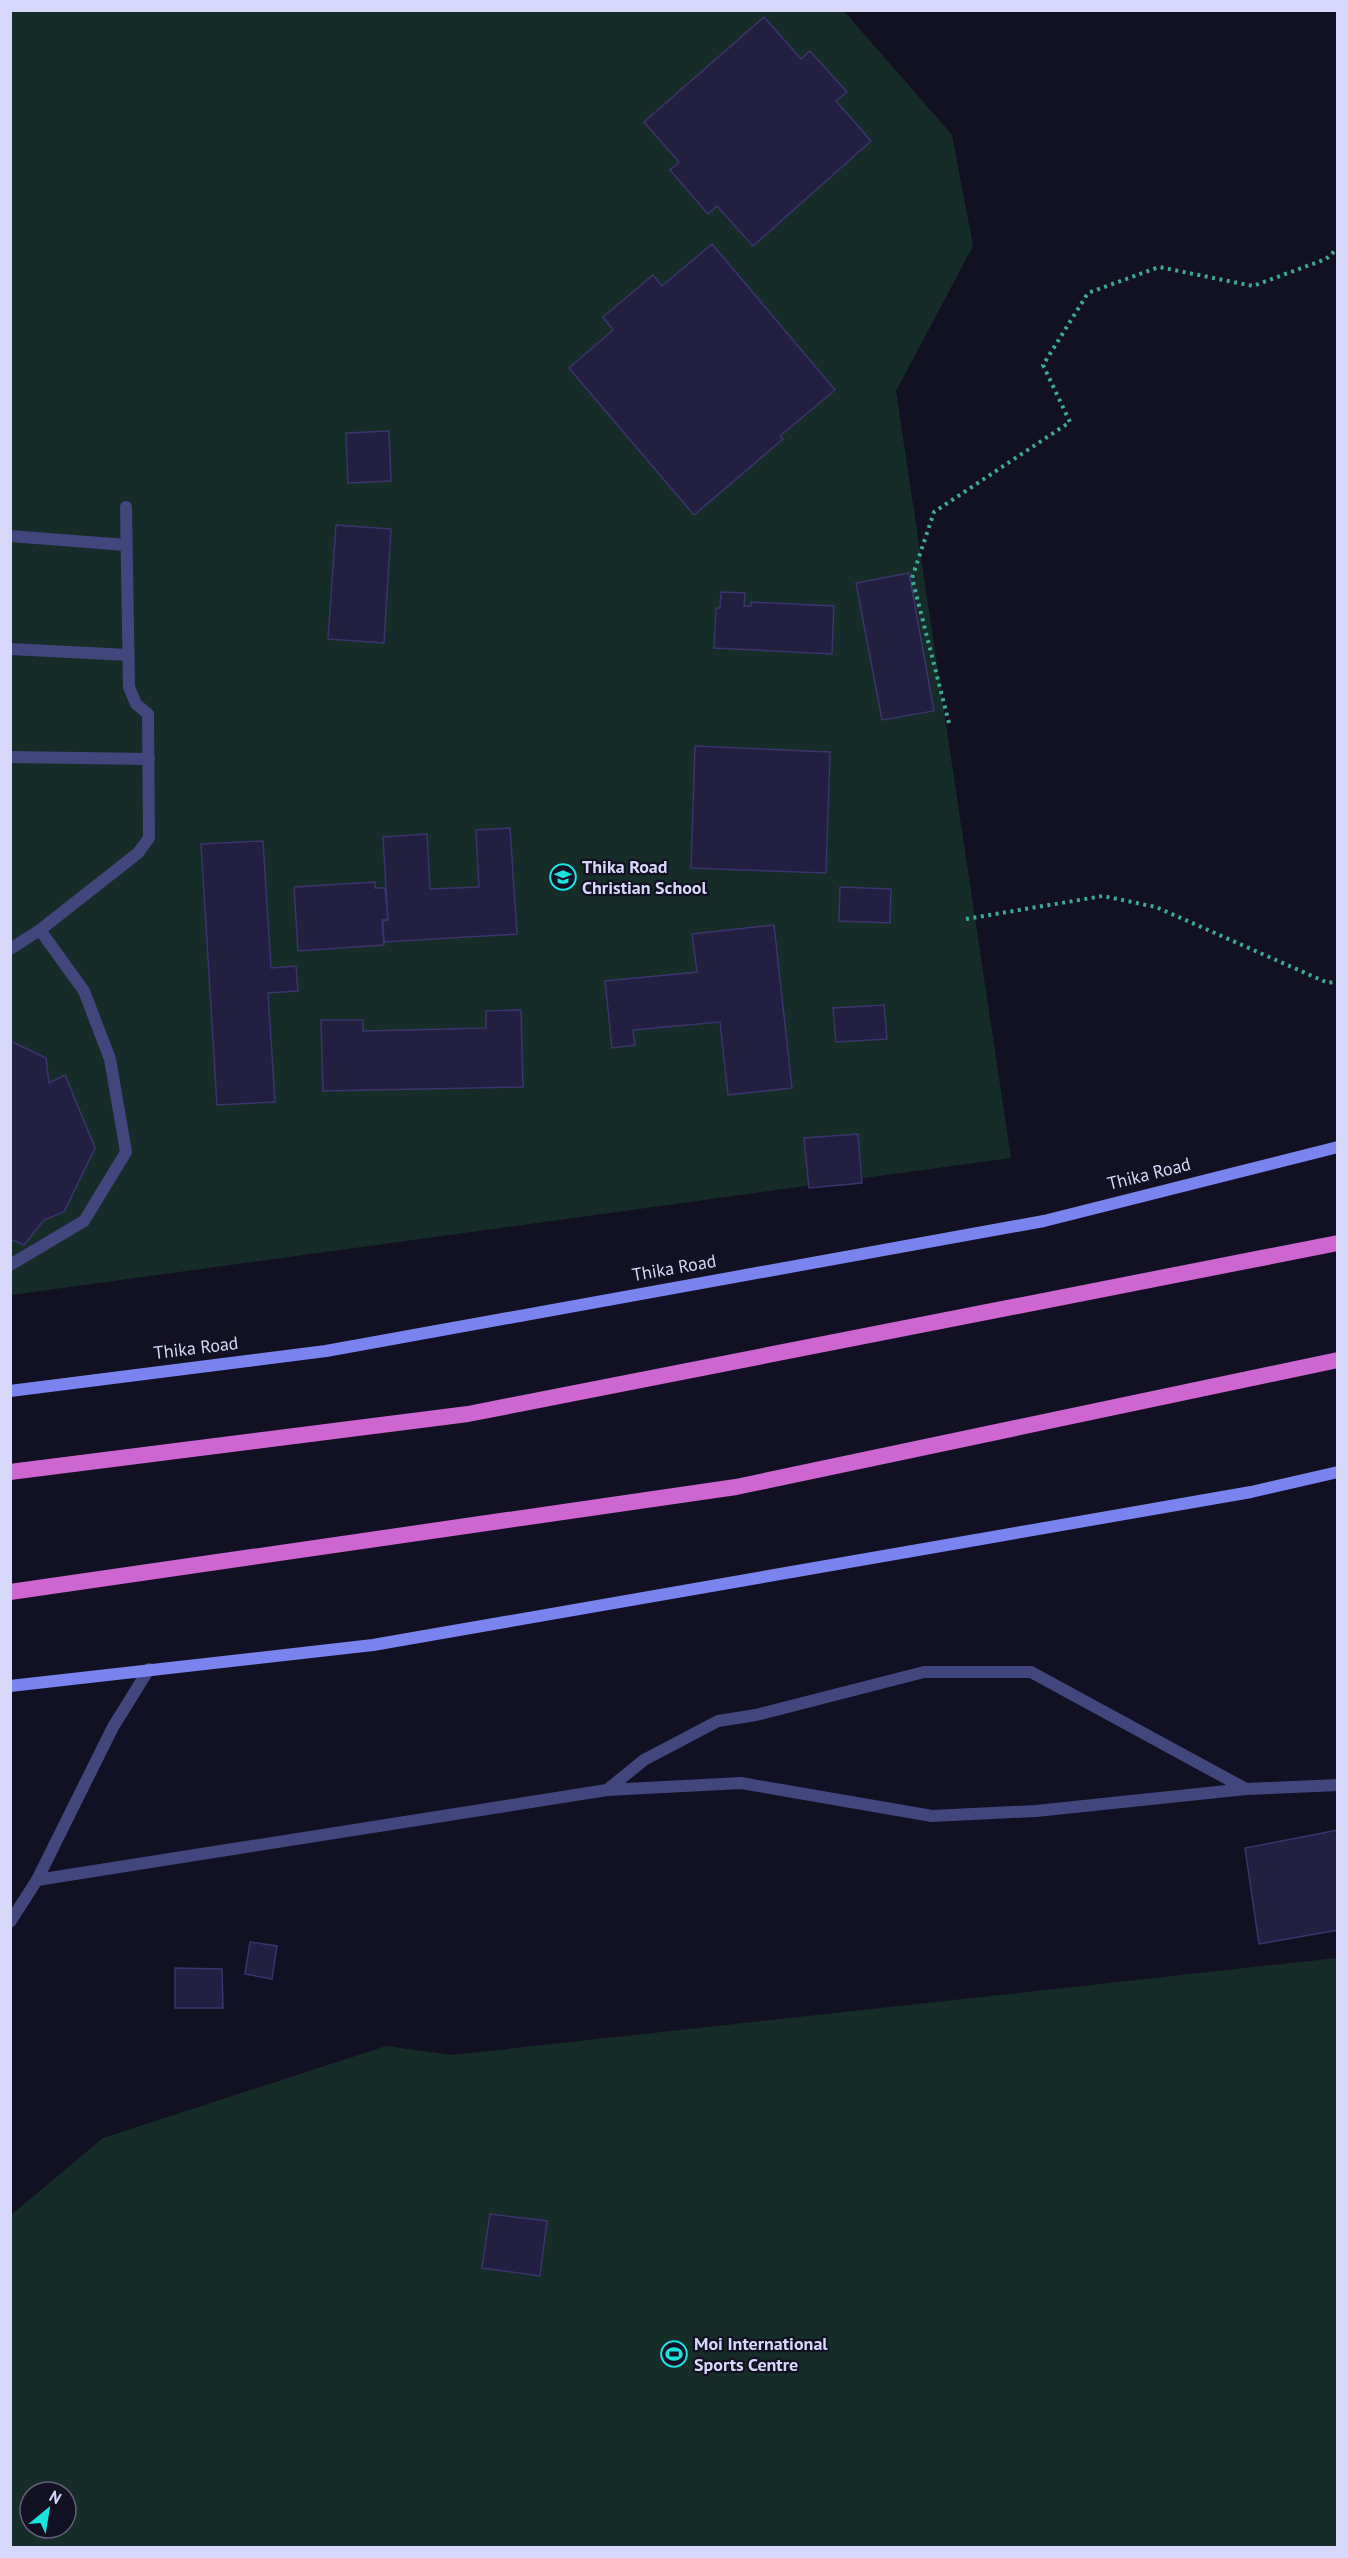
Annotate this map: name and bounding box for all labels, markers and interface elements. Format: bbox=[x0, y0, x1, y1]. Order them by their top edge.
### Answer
place label: Thika Road Christian School bbox=[582, 855, 708, 899]
school or university icon: Thika Road Christian School bbox=[548, 862, 578, 892]
street label: Thika Road bbox=[1105, 1152, 1193, 1195]
street label: Thika Road bbox=[630, 1249, 718, 1286]
street label: Thika Road bbox=[152, 1331, 240, 1364]
place label: Moi International Sports Centre bbox=[694, 2332, 828, 2376]
sports icon: Moi International Sports Centre bbox=[659, 2339, 689, 2369]
north arrow bbox=[18, 2480, 78, 2540]
text: N bbox=[46, 2486, 65, 2508]

